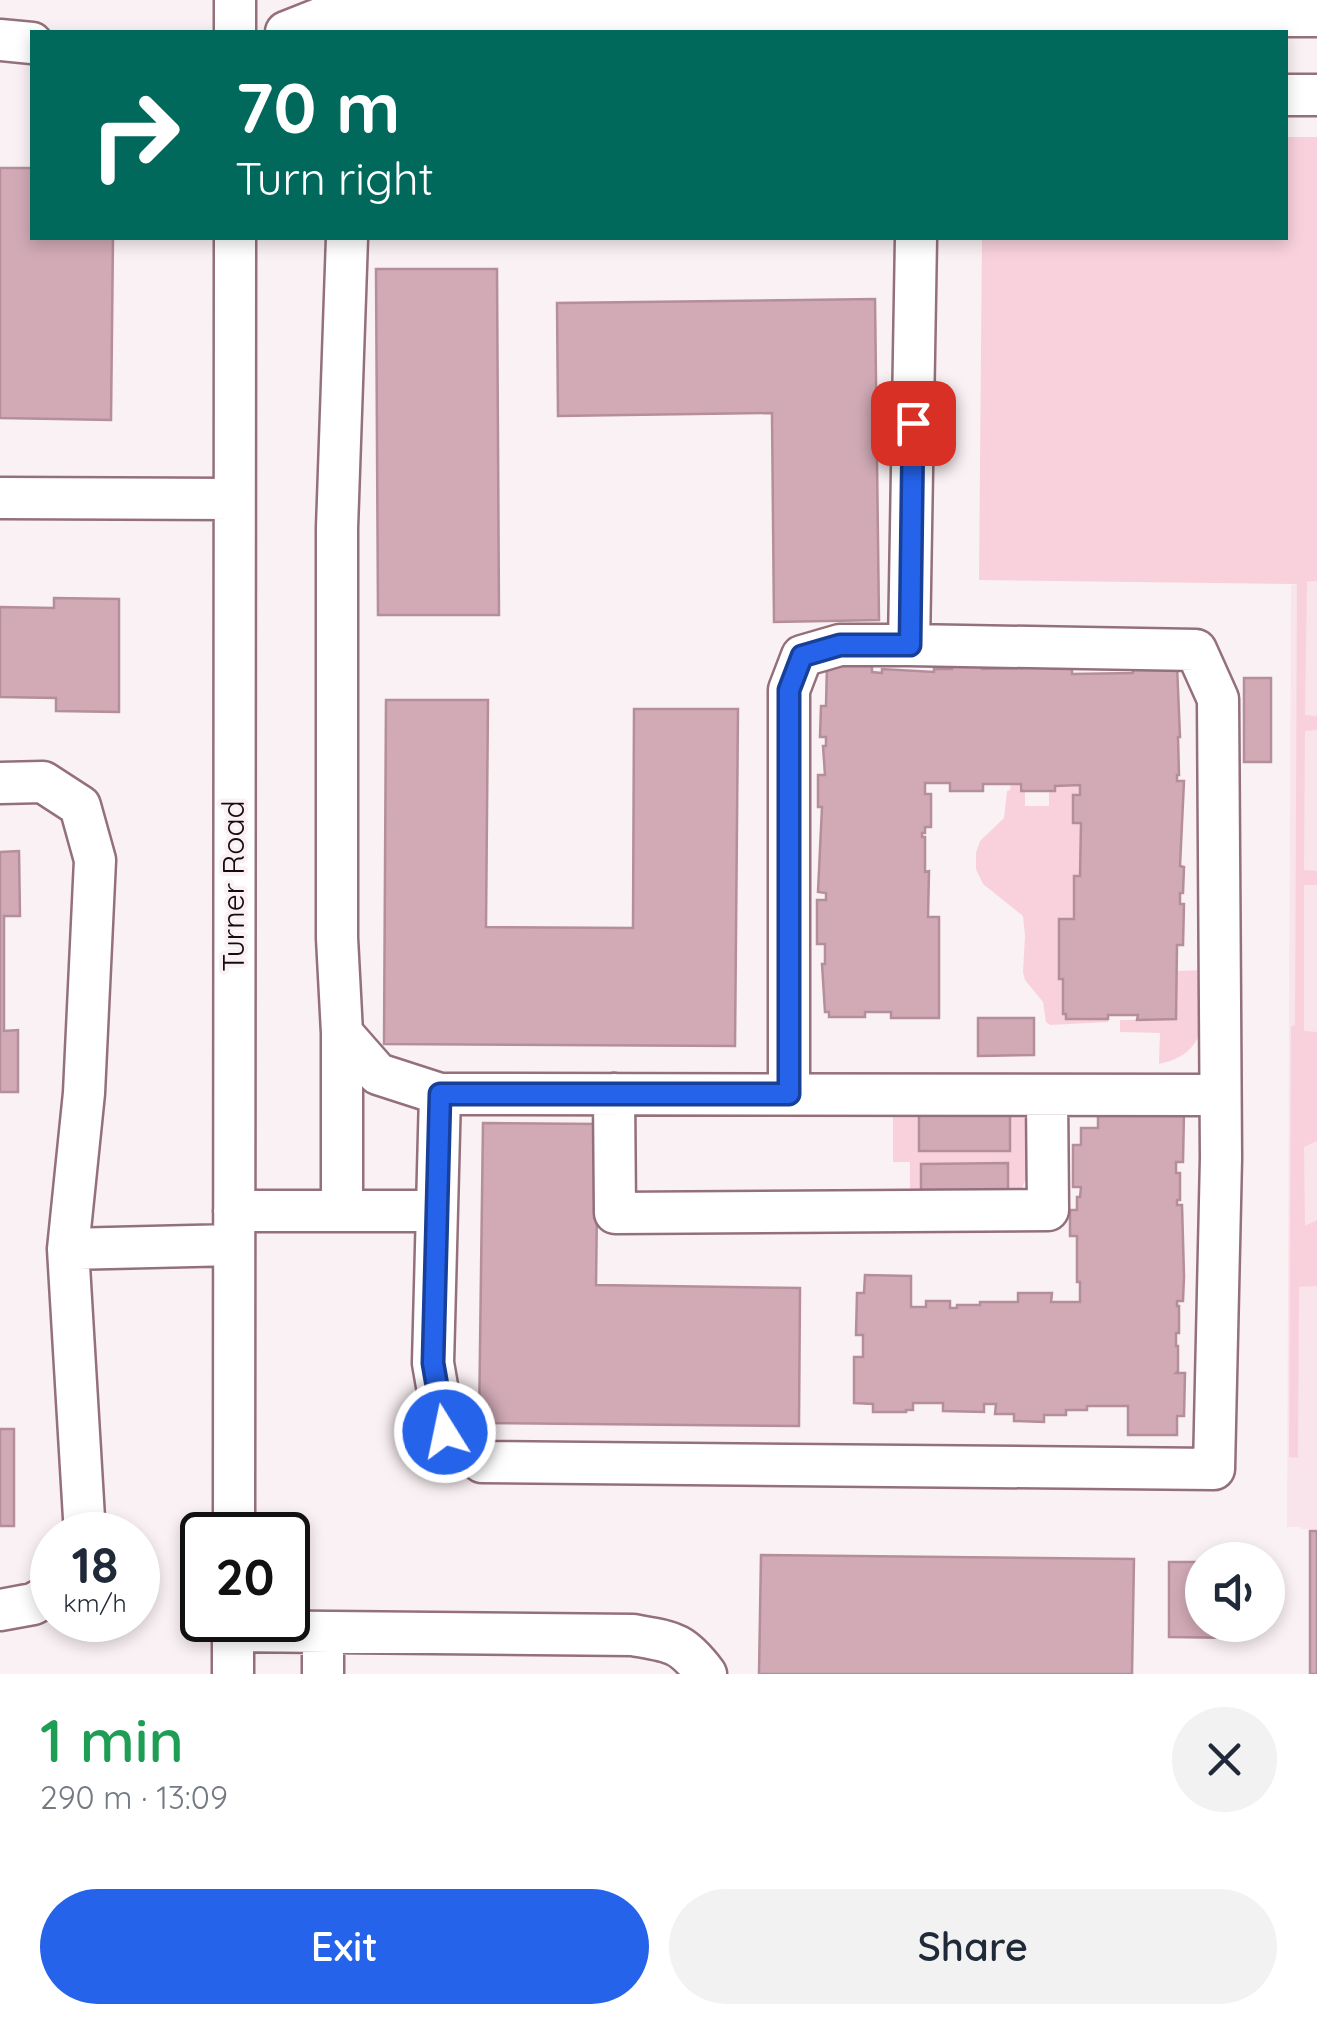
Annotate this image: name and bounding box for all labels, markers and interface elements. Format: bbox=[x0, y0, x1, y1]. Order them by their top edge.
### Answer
text: 70 m bbox=[235, 63, 401, 151]
icon: right bbox=[70, 70, 200, 200]
text: Turn right bbox=[235, 150, 434, 206]
pin bbox=[871, 381, 956, 466]
icon: arrive bbox=[886, 396, 941, 451]
street label: Turner Road bbox=[214, 800, 252, 972]
position arrow bbox=[393, 1380, 497, 1484]
speed limit sign: 20 bbox=[180, 1512, 310, 1642]
text: 18 bbox=[72, 1533, 118, 1596]
map controls bbox=[1185, 1542, 1285, 1642]
button: sound bbox=[1185, 1542, 1285, 1642]
text: km/h bbox=[63, 1587, 127, 1618]
text: 1 min bbox=[40, 1702, 184, 1777]
button: close bbox=[1172, 1707, 1277, 1812]
text: 290 m · 13:09 bbox=[40, 1777, 228, 1817]
button: Exit bbox=[40, 1889, 649, 2004]
button: Share bbox=[669, 1889, 1277, 2004]

